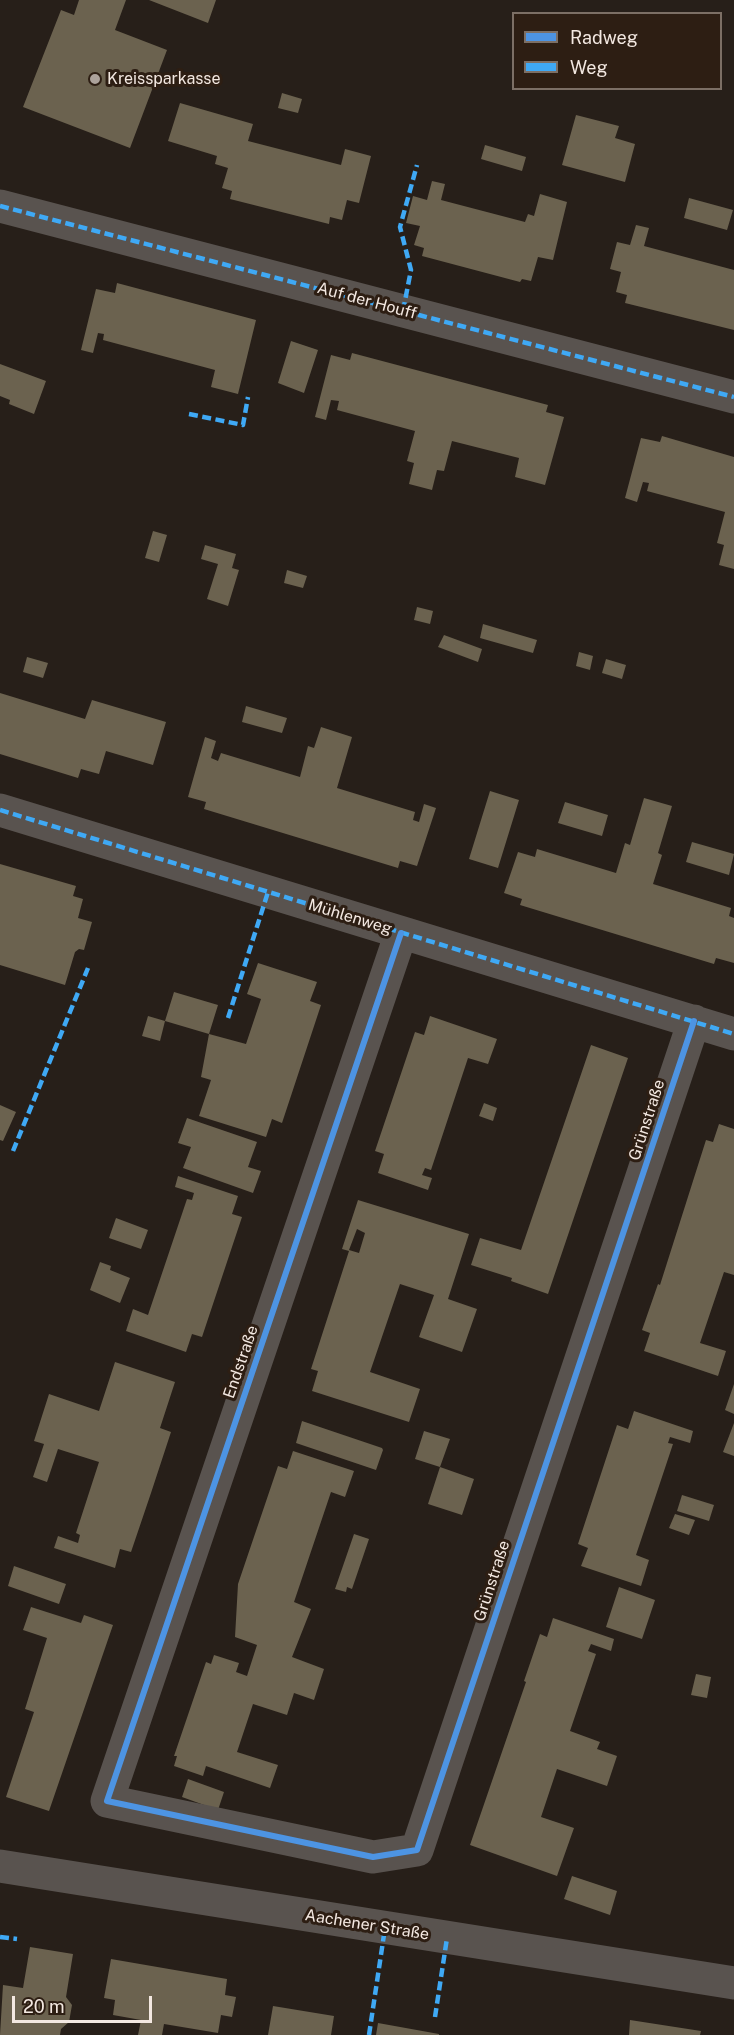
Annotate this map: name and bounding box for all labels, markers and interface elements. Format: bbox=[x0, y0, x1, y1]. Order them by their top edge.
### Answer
legend bbox=[512, 12, 722, 90]
text: Radweg bbox=[570, 27, 638, 48]
text: Weg bbox=[570, 57, 608, 78]
place label: Kreissparkasse bbox=[107, 69, 221, 89]
marker: Kreissparkasse bbox=[88, 72, 102, 86]
street label: Auf der Houff bbox=[315, 278, 419, 324]
street label: Mühlenweg bbox=[306, 895, 394, 939]
street label: Grünstraße bbox=[625, 1077, 669, 1163]
street label: Endstraße bbox=[220, 1323, 262, 1401]
street label: Grünstraße bbox=[470, 1538, 514, 1624]
street label: Aachener Straße bbox=[304, 1906, 430, 1944]
scale bar bbox=[15, 1984, 154, 2022]
text: 20 m bbox=[23, 1996, 65, 2017]

